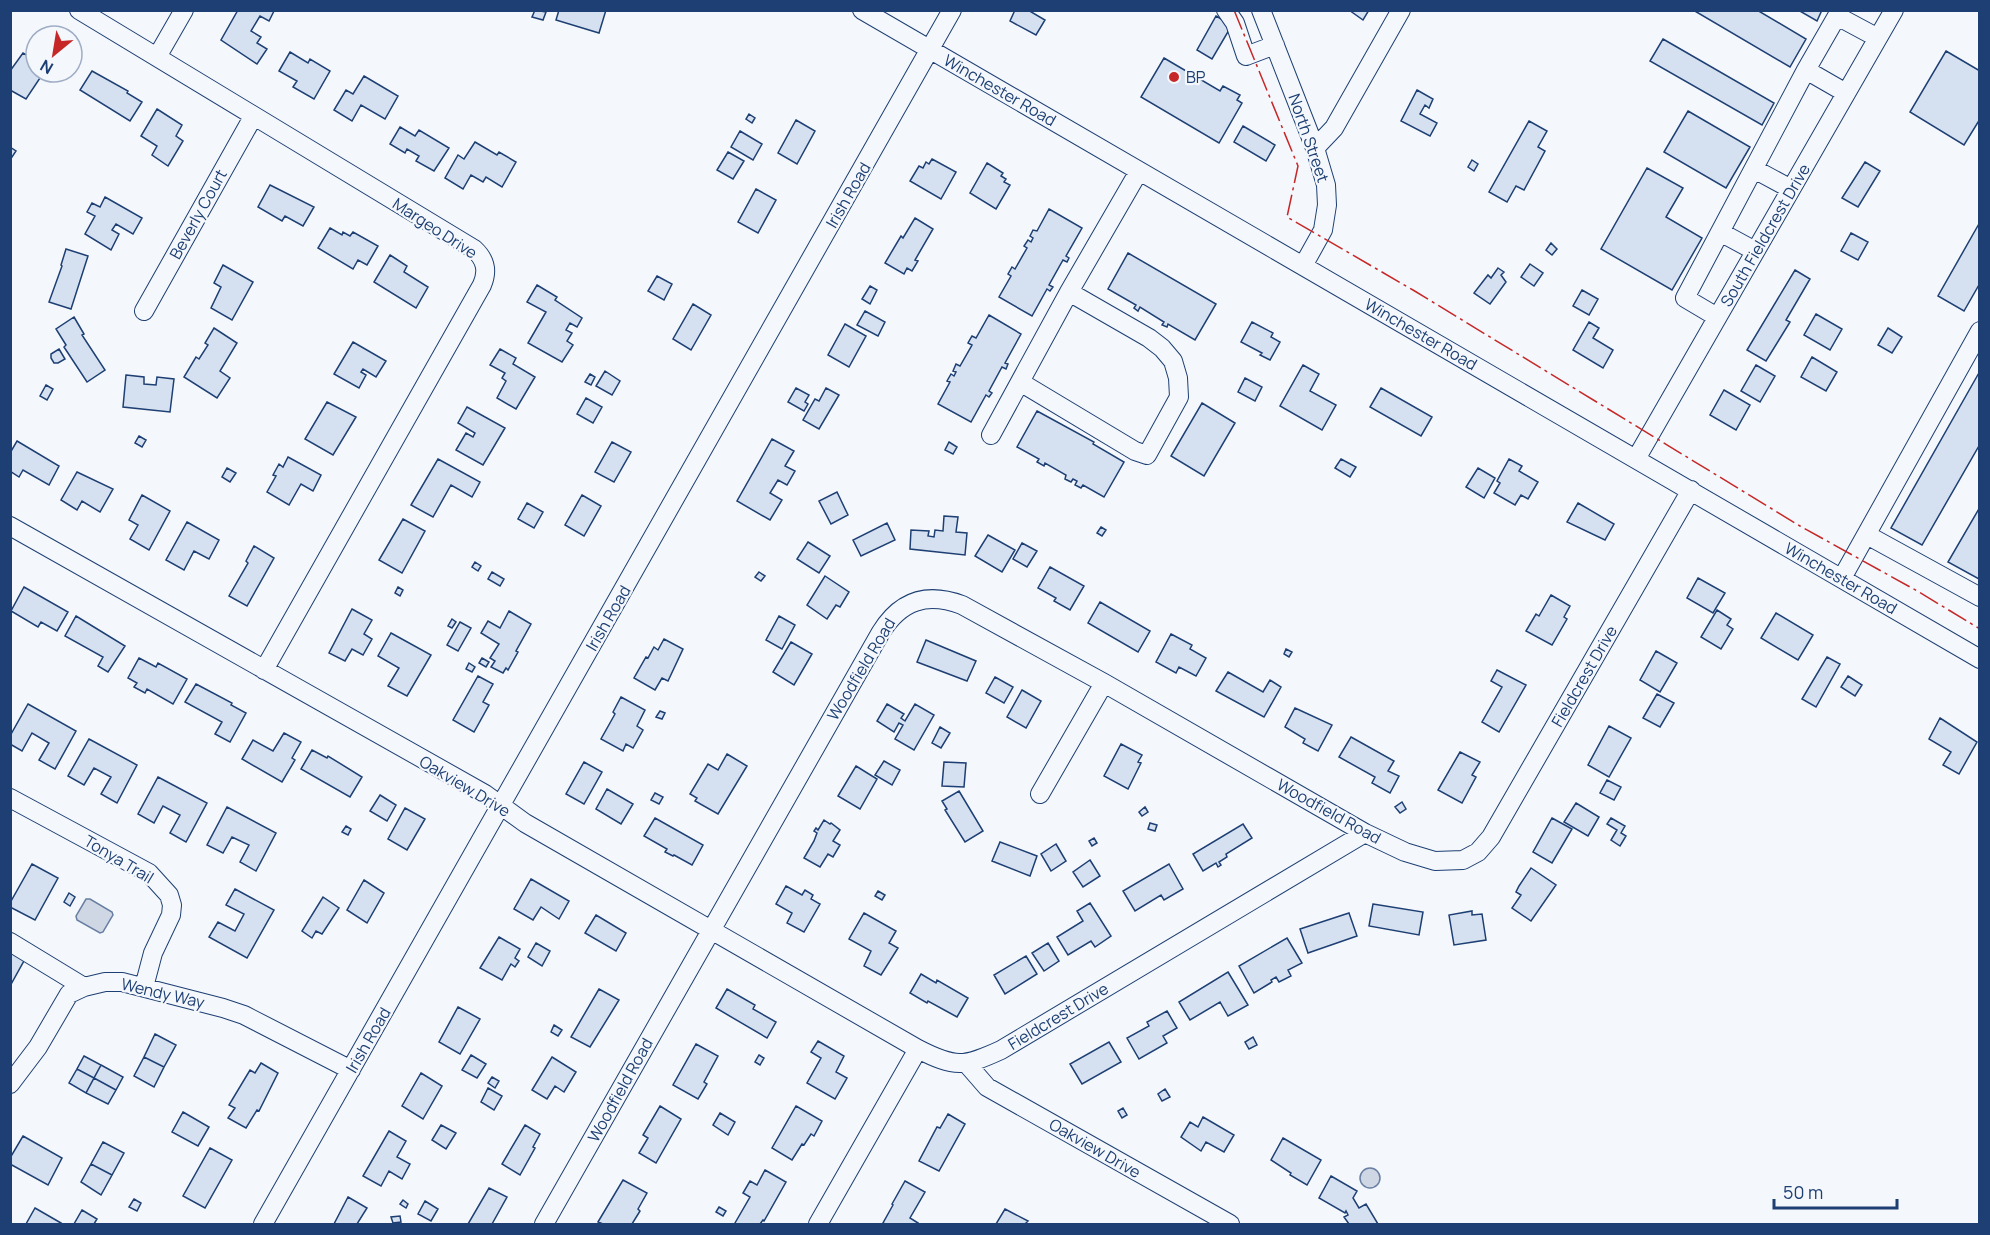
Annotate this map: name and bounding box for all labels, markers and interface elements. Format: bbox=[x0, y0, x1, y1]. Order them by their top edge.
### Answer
north arrow bbox=[24, 24, 84, 84]
street label: Winchester Road bbox=[940, 49, 1060, 131]
text: N bbox=[36, 55, 57, 79]
place label: BP bbox=[1186, 66, 1206, 88]
marker: BP bbox=[1167, 70, 1181, 84]
street label: North Street bbox=[1284, 91, 1334, 185]
street label: Irish Road bbox=[820, 158, 876, 232]
street label: South Fieldcrest Drive bbox=[1715, 160, 1815, 310]
street label: Beverly Court bbox=[164, 165, 232, 263]
street label: Margeo Drive bbox=[388, 192, 482, 264]
street label: Winchester Road bbox=[1361, 293, 1481, 375]
street label: Winchester Road bbox=[1781, 537, 1901, 619]
street label: Irish Road bbox=[580, 581, 636, 655]
street label: Woodfield Road bbox=[822, 614, 900, 724]
street label: Fieldcrest Drive bbox=[1546, 621, 1622, 731]
street label: Oakview Drive bbox=[416, 750, 514, 822]
street label: Woodfield Road bbox=[1273, 773, 1385, 849]
street label: Tonya Trail bbox=[80, 830, 158, 888]
street label: Wendy Way bbox=[119, 973, 207, 1013]
street label: Fieldcrest Drive bbox=[1004, 977, 1112, 1055]
street label: Irish Road bbox=[340, 1003, 396, 1077]
street label: Woodfield Road bbox=[582, 1034, 658, 1146]
street label: Oakview Drive bbox=[1045, 1113, 1145, 1183]
scale bar bbox=[1774, 1172, 1897, 1210]
text: 50 m bbox=[1783, 1180, 1823, 1204]

